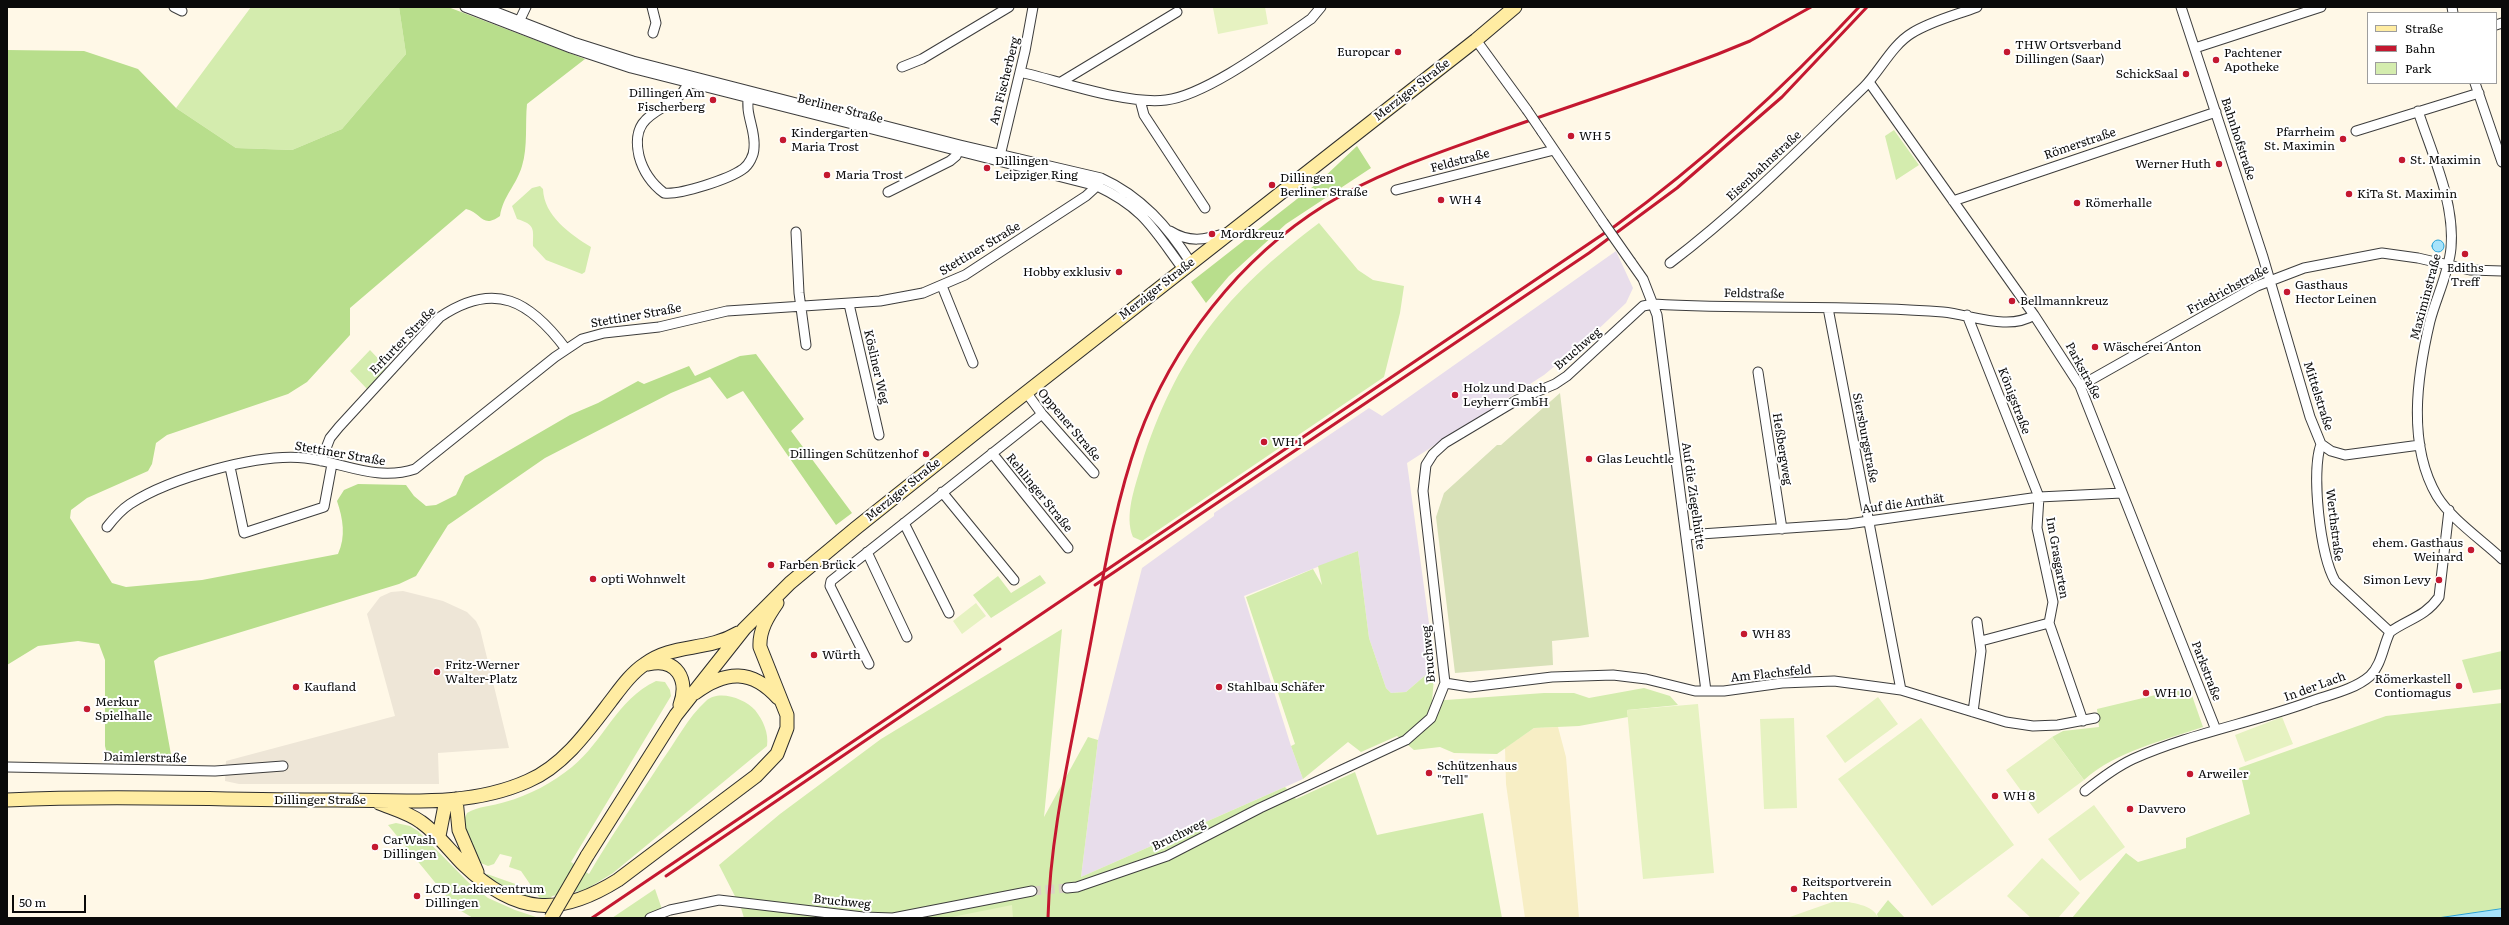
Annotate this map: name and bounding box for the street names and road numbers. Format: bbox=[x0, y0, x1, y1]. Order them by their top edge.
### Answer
street label: Am Fischerberg bbox=[987, 35, 1023, 127]
street label: Merziger Straße bbox=[1371, 56, 1453, 124]
street label: Berliner Straße bbox=[796, 91, 884, 127]
street label: Bahnhofstraße bbox=[2218, 96, 2258, 182]
street label: Römerstraße bbox=[2042, 125, 2118, 163]
street label: Eisenbahnstraße bbox=[1724, 128, 1804, 204]
street label: Feldstraße bbox=[1429, 146, 1491, 176]
street label: Stettiner Straße bbox=[937, 219, 1023, 279]
street label: Maximinstraße bbox=[2408, 252, 2444, 342]
street label: Merziger Straße bbox=[1116, 255, 1198, 323]
street label: Friedrichstraße bbox=[2185, 262, 2271, 318]
street label: Feldstraße bbox=[1724, 286, 1784, 302]
street label: Stettiner Straße bbox=[590, 301, 682, 331]
street label: Erfurter Straße bbox=[367, 304, 439, 378]
street label: Bruchweg bbox=[1552, 325, 1604, 373]
street label: Kösliner Weg bbox=[860, 328, 892, 406]
street label: Parkstraße bbox=[2062, 340, 2104, 402]
street label: Mittelstraße bbox=[2300, 360, 2336, 432]
street label: Königstraße bbox=[1995, 365, 2033, 437]
street label: Oppener Straße bbox=[1035, 386, 1103, 464]
street label: Siersburgstraße bbox=[1849, 392, 1881, 484]
street label: Heßbergweg bbox=[1769, 412, 1795, 486]
street label: Stettiner Straße bbox=[294, 439, 386, 469]
street label: Auf die Ziegelhütte bbox=[1678, 441, 1708, 551]
street label: Rehlinger Straße bbox=[1003, 451, 1075, 535]
street label: Merziger Straße bbox=[863, 455, 943, 525]
street label: Werthstraße bbox=[2322, 488, 2346, 562]
street label: Auf die Anthät bbox=[1861, 491, 1945, 517]
street label: Im Grasgarten bbox=[2043, 516, 2071, 600]
street label: Bruchweg bbox=[1419, 625, 1439, 683]
street label: Parkstraße bbox=[2188, 639, 2224, 703]
street label: Am Flachsfeld bbox=[1730, 663, 1812, 685]
street label: In der Lach bbox=[2282, 669, 2348, 705]
street label: Daimlerstraße bbox=[103, 750, 187, 766]
street label: Dillinger Straße bbox=[274, 793, 366, 807]
street label: Bruchweg bbox=[1150, 816, 1208, 854]
street label: Bruchweg bbox=[813, 892, 871, 912]

